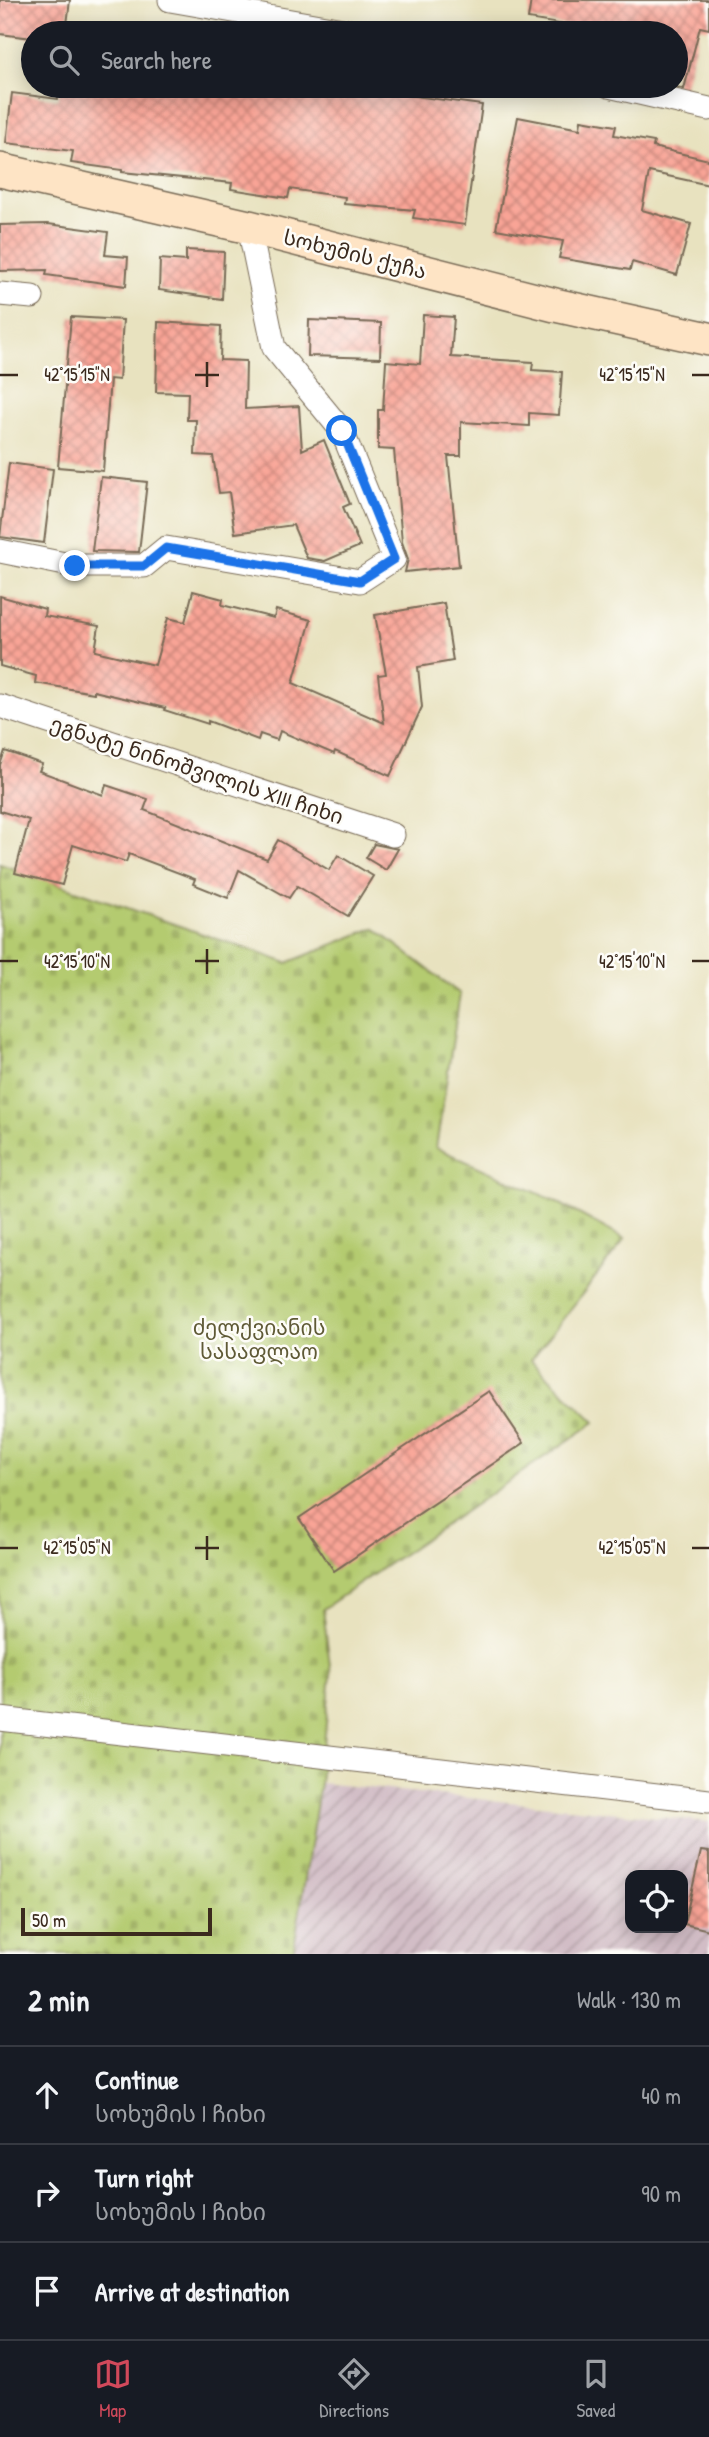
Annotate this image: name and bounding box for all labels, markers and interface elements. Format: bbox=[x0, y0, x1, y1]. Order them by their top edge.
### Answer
search box bbox=[21, 21, 688, 98]
icon: search bbox=[45, 41, 83, 79]
text: Search here bbox=[101, 42, 212, 77]
street label: სოხუმის ქუჩა bbox=[281, 222, 429, 286]
text: 42°15'15"N bbox=[44, 362, 110, 387]
text: 42°15'15"N bbox=[599, 362, 665, 387]
route start bbox=[326, 415, 357, 446]
route end bbox=[59, 550, 90, 581]
street label: ეგნატე ნინოშვილის XIII ჩიხი bbox=[47, 709, 347, 831]
text: 42°15'10"N bbox=[44, 949, 110, 974]
text: 42°15'10"N bbox=[599, 949, 665, 974]
park label: ძელქვიანის სასაფლაო bbox=[193, 1313, 325, 1366]
text: 42°15'05"N bbox=[43, 1535, 111, 1560]
text: 42°15'05"N bbox=[598, 1535, 666, 1560]
map controls bbox=[625, 1870, 688, 1933]
button: locate bbox=[625, 1870, 688, 1933]
scale bar bbox=[21, 1905, 212, 1937]
text: 50 m bbox=[32, 1907, 66, 1933]
text: 2 min bbox=[28, 1980, 90, 2020]
text: Walk · 130 m bbox=[577, 1984, 681, 2015]
text: Continue bbox=[95, 2062, 179, 2097]
icon: ahead bbox=[28, 2076, 66, 2114]
text: 40 m bbox=[641, 2080, 681, 2111]
text: სოხუმის I ჩიხი bbox=[95, 2098, 266, 2129]
text: Turn right bbox=[95, 2160, 193, 2195]
icon: right bbox=[28, 2174, 66, 2212]
text: 90 m bbox=[641, 2178, 681, 2209]
text: სოხუმის I ჩიხი bbox=[95, 2196, 266, 2227]
icon: arrive bbox=[28, 2272, 66, 2310]
text: Arrive at destination bbox=[95, 2274, 290, 2309]
tab: Map bbox=[94, 2355, 132, 2423]
tab: Directions bbox=[319, 2355, 389, 2423]
tab: Saved bbox=[577, 2355, 615, 2423]

